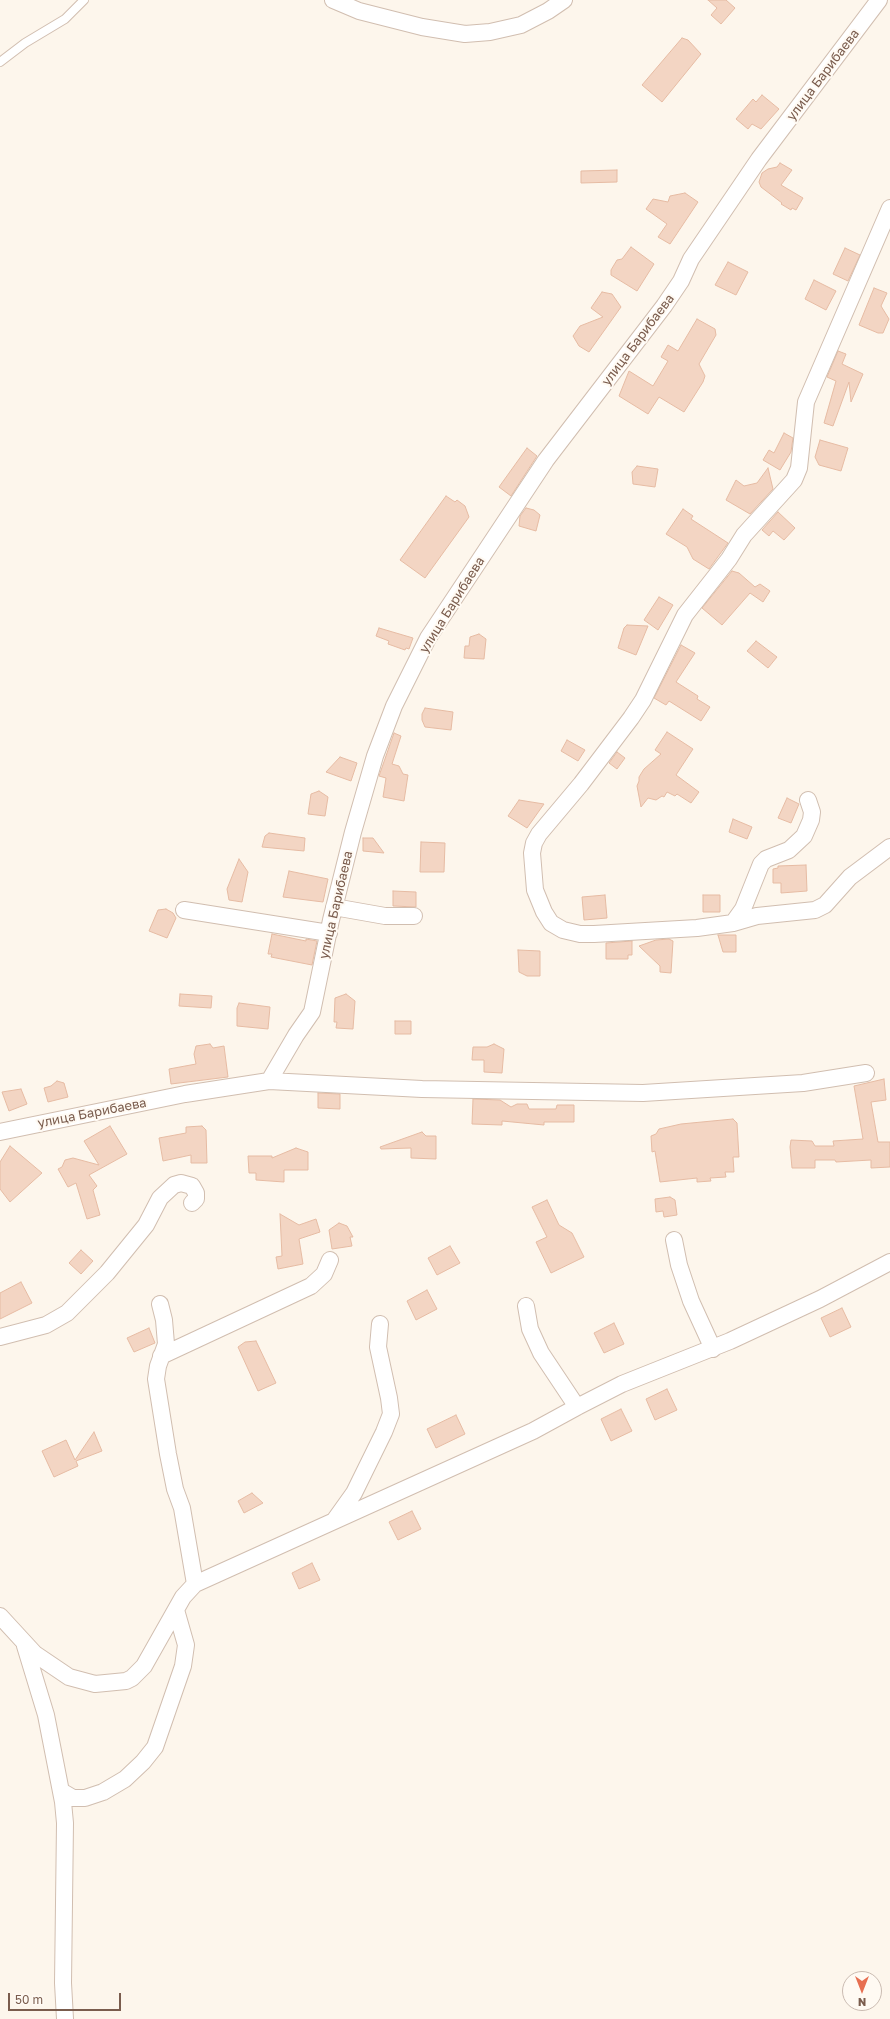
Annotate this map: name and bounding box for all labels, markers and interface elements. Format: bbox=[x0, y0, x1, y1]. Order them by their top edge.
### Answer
street label: улица Барибаева bbox=[784, 26, 862, 124]
street label: улица Барибаева bbox=[599, 291, 677, 389]
street label: улица Барибаева bbox=[416, 554, 488, 656]
street label: улица Барибаева bbox=[316, 849, 356, 961]
street label: улица Барибаева bbox=[36, 1095, 148, 1131]
north arrow bbox=[842, 1971, 882, 2011]
scale bar bbox=[10, 1985, 123, 2011]
text: 50 m bbox=[15, 1992, 43, 2007]
text: N bbox=[858, 1996, 866, 2009]

